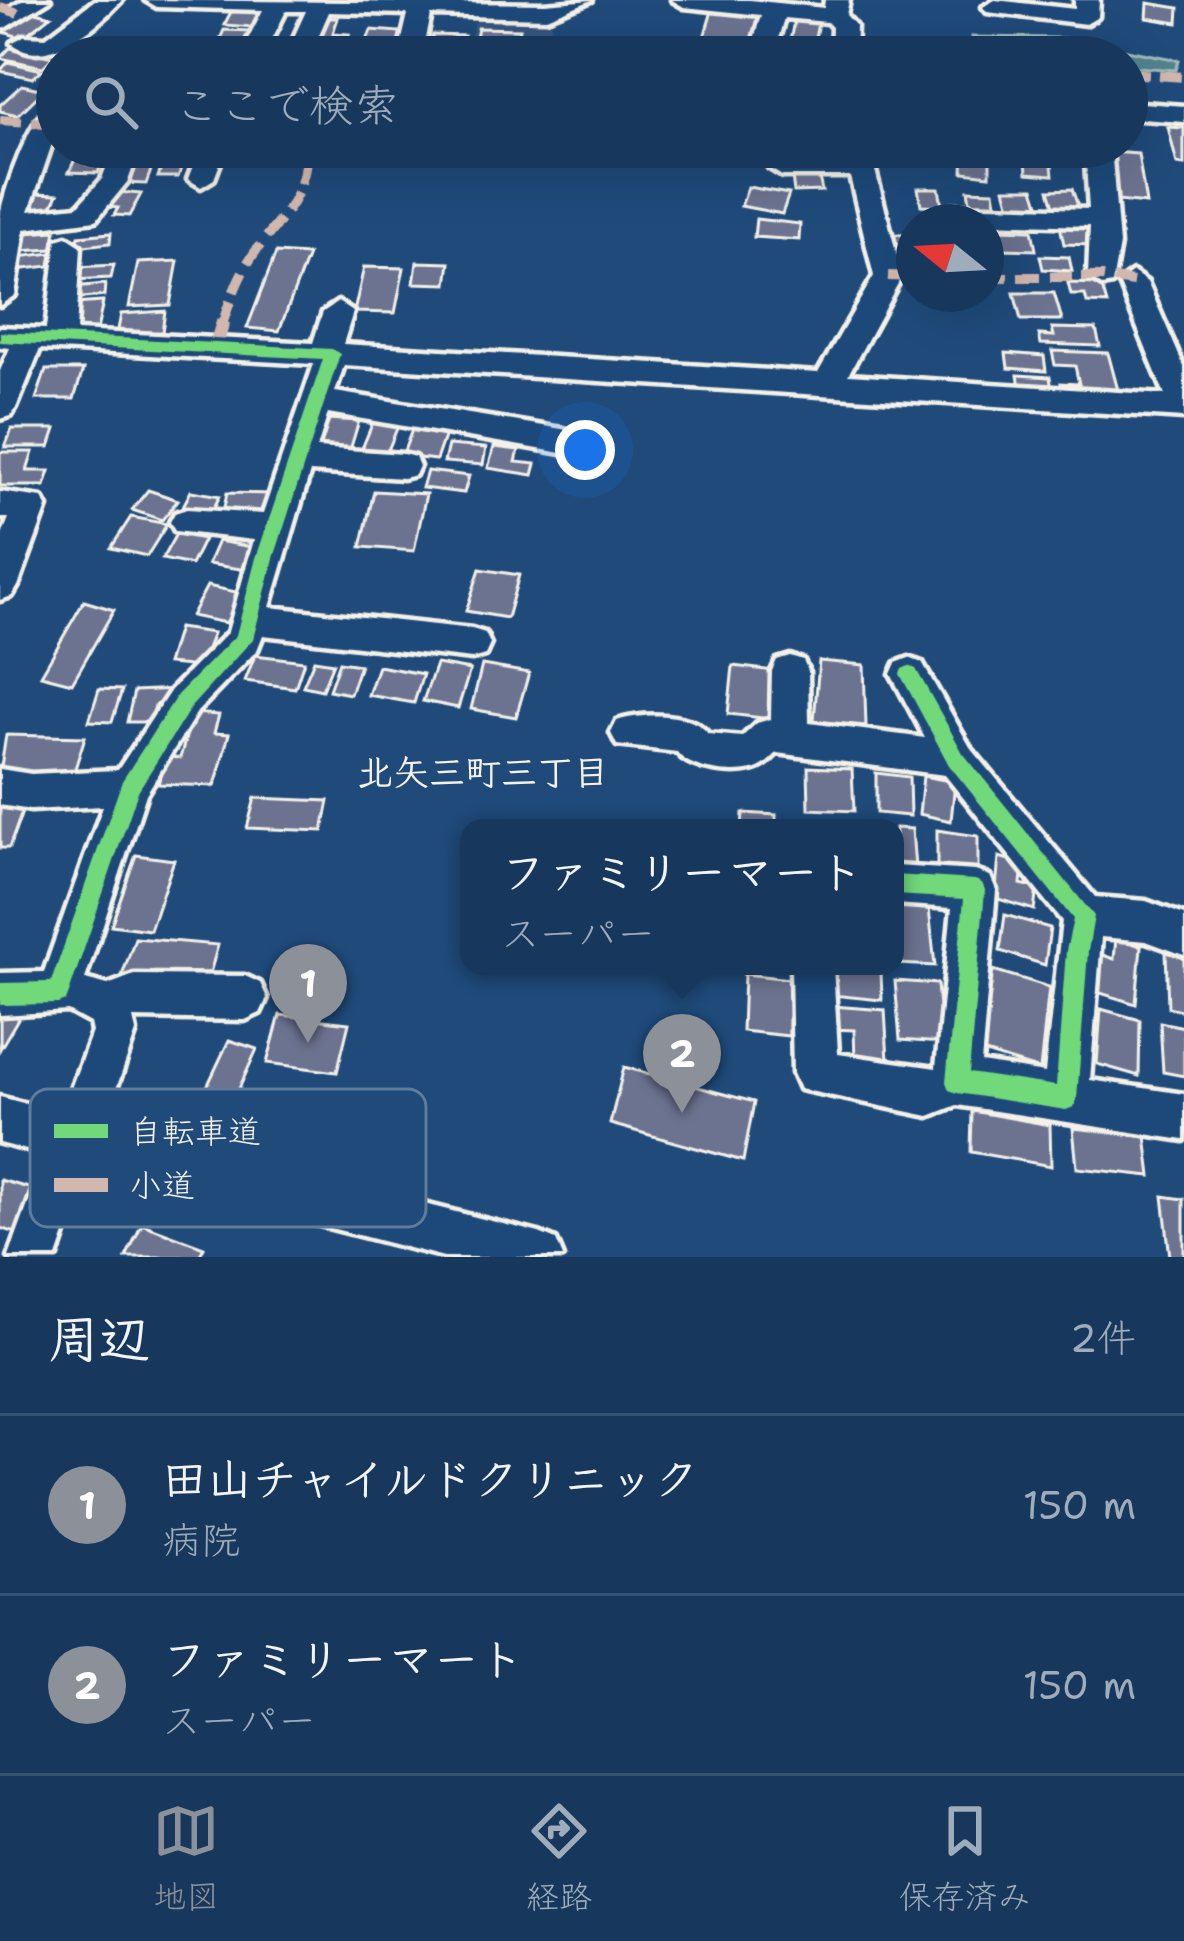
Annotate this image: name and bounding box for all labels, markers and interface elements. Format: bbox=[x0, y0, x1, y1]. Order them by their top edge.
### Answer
search box bbox=[36, 36, 1148, 168]
icon: search bbox=[78, 69, 144, 135]
text: ここで検索 bbox=[174, 75, 399, 135]
north arrow bbox=[896, 204, 1004, 312]
your location bbox=[555, 420, 615, 480]
district label: 北矢三町三丁目 bbox=[357, 748, 609, 797]
popup bbox=[460, 819, 904, 975]
text: ファミリーマート bbox=[501, 842, 863, 902]
text: スーパー bbox=[501, 907, 656, 959]
pin: 1 bbox=[269, 944, 347, 1043]
pin: 2 bbox=[643, 1014, 721, 1113]
legend bbox=[30, 1089, 426, 1227]
text: 自転車道 bbox=[129, 1109, 261, 1154]
text: 小道 bbox=[129, 1163, 195, 1208]
text: 周辺 bbox=[48, 1305, 150, 1373]
text: 2件 bbox=[1070, 1312, 1136, 1364]
text: 田山チャイルドクリニック bbox=[162, 1449, 698, 1509]
text: 1 bbox=[78, 1479, 96, 1531]
text: 150 m bbox=[1023, 1479, 1136, 1531]
text: 病院 bbox=[162, 1514, 240, 1566]
text: ファミリーマート bbox=[162, 1629, 524, 1689]
text: 2 bbox=[73, 1659, 101, 1711]
text: 150 m bbox=[1023, 1659, 1136, 1711]
text: スーパー bbox=[162, 1694, 316, 1746]
tab: 地図 bbox=[153, 1798, 219, 1919]
tab: 経路 bbox=[526, 1798, 592, 1919]
tab: 保存済み bbox=[899, 1798, 1031, 1919]

